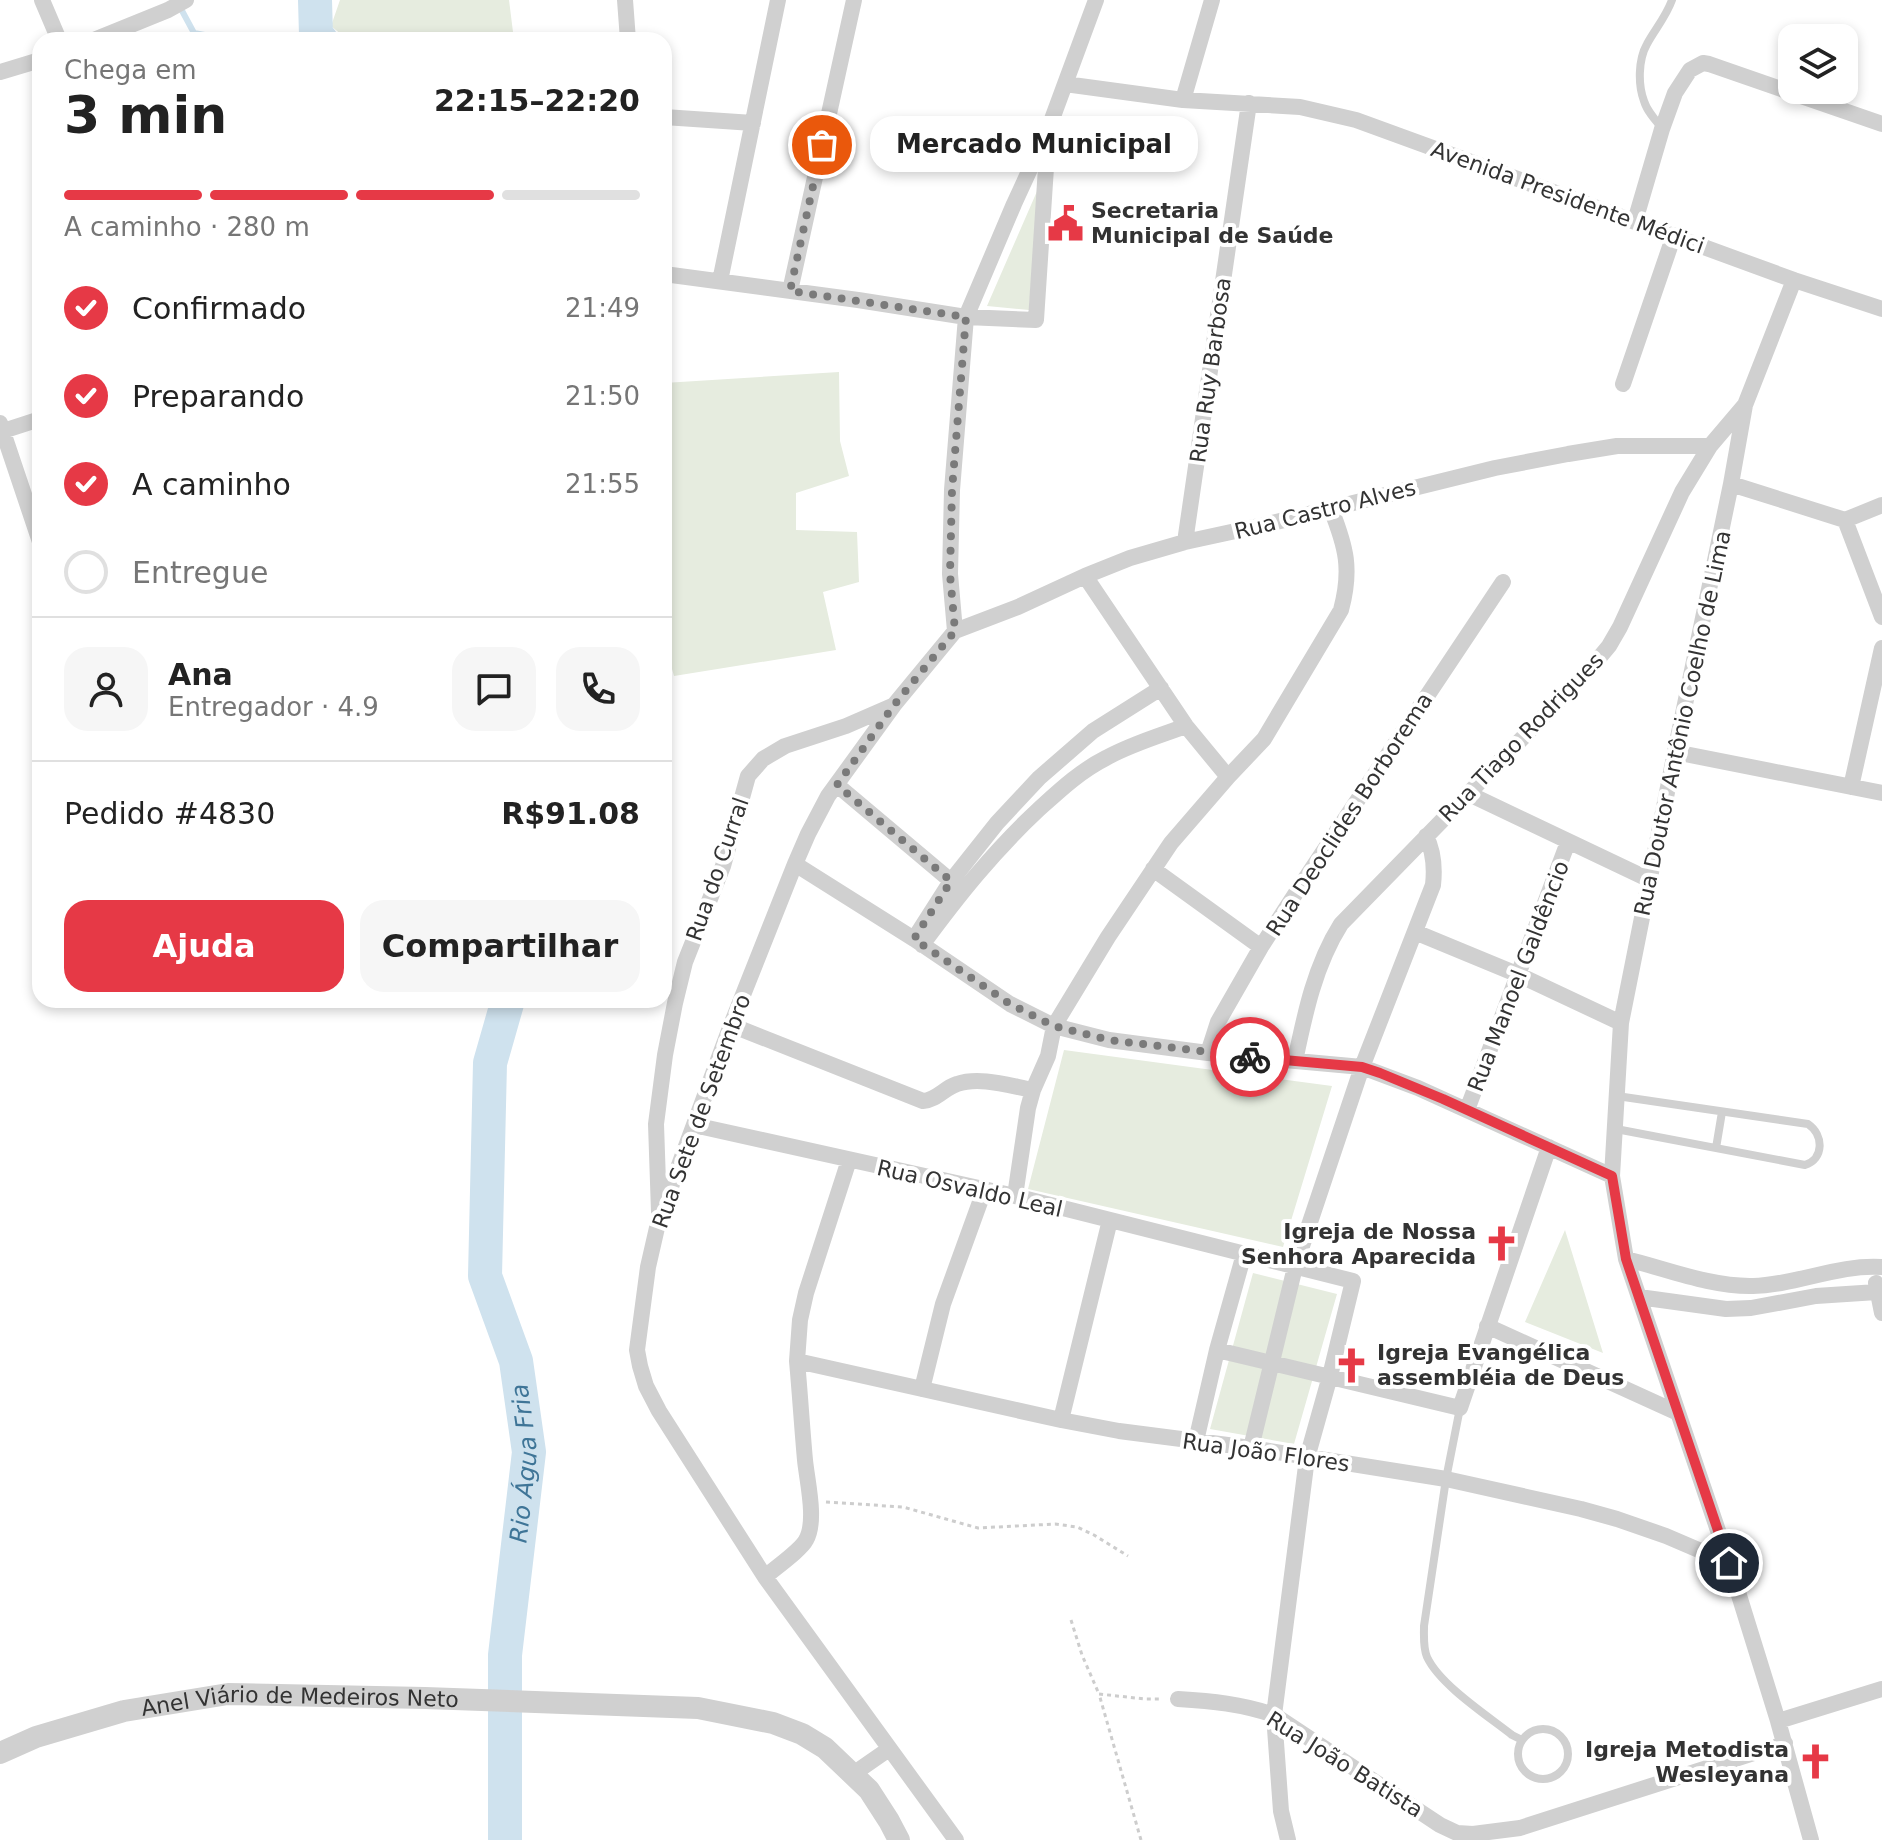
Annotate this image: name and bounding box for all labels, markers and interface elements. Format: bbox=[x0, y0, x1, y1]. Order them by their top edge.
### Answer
map controls bbox=[1778, 24, 1858, 104]
button: layers bbox=[1778, 24, 1858, 104]
text: Chega em bbox=[64, 55, 197, 85]
text: 22:15–22:20 bbox=[434, 83, 640, 118]
text: 3 min bbox=[64, 85, 227, 145]
pin bbox=[788, 111, 856, 179]
callout: Mercado Municipal bbox=[870, 117, 1198, 173]
icon: bag bbox=[800, 123, 844, 167]
text: Mercado Municipal bbox=[896, 129, 1172, 159]
street label: Avenida Presidente Médici bbox=[1428, 136, 1708, 259]
place label: Secretaria Municipal de Saúde bbox=[1091, 198, 1333, 248]
public building icon: Secretaria Municipal de Saúde bbox=[1046, 204, 1084, 242]
text: A caminho · 280 m bbox=[64, 212, 310, 242]
street label: Rua Ruy Barbosa bbox=[1185, 276, 1236, 464]
icon: check bbox=[64, 286, 108, 330]
text: Confirmado bbox=[132, 291, 306, 326]
text: 21:49 bbox=[565, 293, 640, 323]
icon: check bbox=[64, 374, 108, 418]
text: Preparando bbox=[132, 379, 304, 414]
text: 21:50 bbox=[565, 381, 640, 411]
icon: check bbox=[64, 462, 108, 506]
text: A caminho bbox=[132, 467, 291, 502]
text: 21:55 bbox=[565, 469, 640, 499]
street label: Rua Castro Alves bbox=[1232, 475, 1418, 544]
street label: Rua Doutor Antônio Coelho de Lima bbox=[1629, 528, 1736, 918]
text: Entregue bbox=[132, 555, 268, 590]
button: person bbox=[64, 647, 148, 731]
button: chat bbox=[452, 647, 536, 731]
button: phone bbox=[556, 647, 640, 731]
street label: Rua Tiago Rodrigues bbox=[1434, 648, 1609, 827]
text: Ana bbox=[168, 657, 233, 692]
street label: Rua Deoclides Borborema bbox=[1261, 688, 1438, 941]
text: Entregador · 4.9 bbox=[168, 692, 379, 722]
street label: Rua do Curral bbox=[681, 794, 754, 944]
text: Pedido #4830 bbox=[64, 796, 275, 831]
text: R$91.08 bbox=[501, 796, 640, 831]
street label: Rua Manoel Galdêncio bbox=[1463, 857, 1574, 1095]
button: Ajuda bbox=[64, 900, 344, 992]
button: Compartilhar bbox=[360, 900, 640, 992]
street label: Rua Sete de Setembro bbox=[647, 991, 755, 1231]
courier bbox=[1210, 1017, 1290, 1097]
icon: bike bbox=[1228, 1035, 1272, 1079]
street label: Rua Osvaldo Leal bbox=[875, 1155, 1065, 1222]
place label: Igreja de Nossa Senhora Aparecida bbox=[1241, 1219, 1476, 1269]
church icon: Igreja de Nossa Senhora Aparecida bbox=[1483, 1225, 1521, 1263]
place label: Igreja Evangélica assembléia de Deus bbox=[1377, 1340, 1624, 1390]
church icon: Igreja Evangélica assembléia de Deus bbox=[1332, 1346, 1370, 1384]
water label: Rio Água Fria bbox=[504, 1382, 543, 1544]
street label: Rua João Flores bbox=[1181, 1428, 1351, 1477]
pin bbox=[1695, 1529, 1763, 1597]
icon: home bbox=[1707, 1541, 1751, 1585]
street label: Anel Viário de Medeiros Neto bbox=[139, 1682, 459, 1721]
street label: Rua João Batista bbox=[1262, 1706, 1427, 1823]
place label: Igreja Metodista Wesleyana bbox=[1585, 1737, 1789, 1787]
church icon: Igreja Metodista Wesleyana bbox=[1796, 1743, 1834, 1781]

